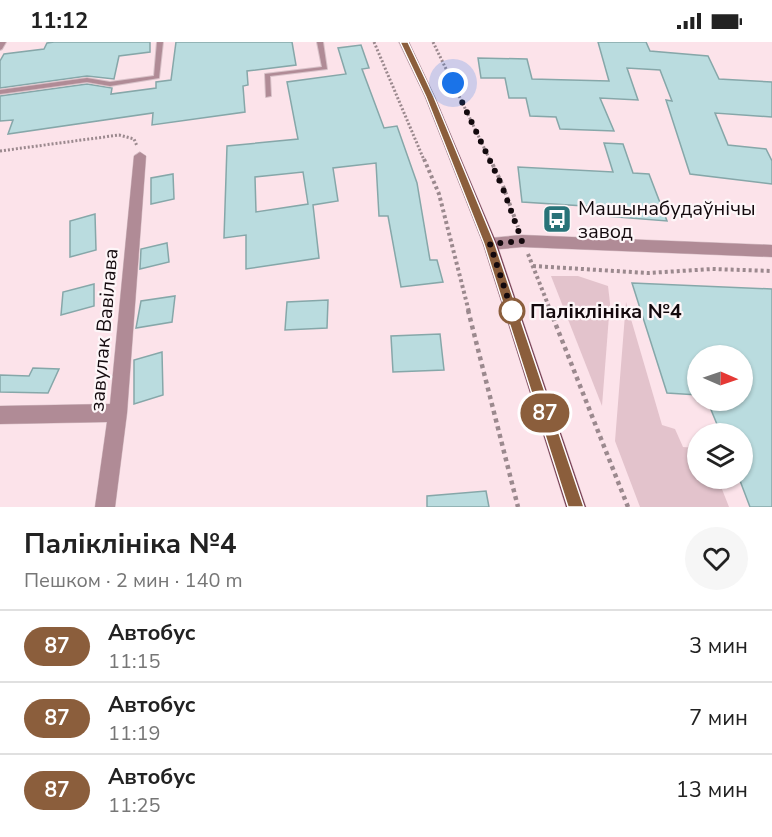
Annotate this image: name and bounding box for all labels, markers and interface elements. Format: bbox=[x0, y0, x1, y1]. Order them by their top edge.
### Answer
text: 11:12 bbox=[30, 6, 88, 36]
your location bbox=[438, 68, 468, 98]
place label: Машынабудаўнічы завод bbox=[578, 195, 756, 245]
bus stop icon: Машынабудаўнічы завод bbox=[541, 203, 573, 235]
street label: завулак Вавілава bbox=[83, 247, 125, 413]
marker: Паліклініка №4 bbox=[499, 298, 525, 324]
place label: Паліклініка №4 bbox=[530, 298, 682, 325]
north arrow bbox=[687, 345, 753, 411]
map controls bbox=[687, 345, 753, 489]
line badge: 87 bbox=[518, 394, 572, 433]
text: 87 bbox=[532, 399, 558, 427]
button: layers bbox=[687, 423, 753, 489]
text: Паліклініка №4 bbox=[24, 525, 237, 563]
button: heart bbox=[685, 527, 748, 590]
text: Пешком · 2 мин · 140 m bbox=[24, 567, 243, 594]
text: Автобус bbox=[108, 618, 196, 648]
text: 3 мин bbox=[689, 631, 748, 661]
text: 87 bbox=[44, 632, 70, 660]
text: 11:15 bbox=[108, 648, 161, 675]
text: Автобус bbox=[108, 690, 196, 720]
text: 7 мин bbox=[689, 703, 748, 733]
text: 87 bbox=[44, 704, 70, 732]
text: 11:19 bbox=[108, 720, 161, 747]
text: Автобус bbox=[108, 762, 196, 792]
text: 13 мин bbox=[676, 775, 748, 805]
text: 87 bbox=[44, 776, 70, 804]
text: 11:25 bbox=[108, 792, 161, 819]

